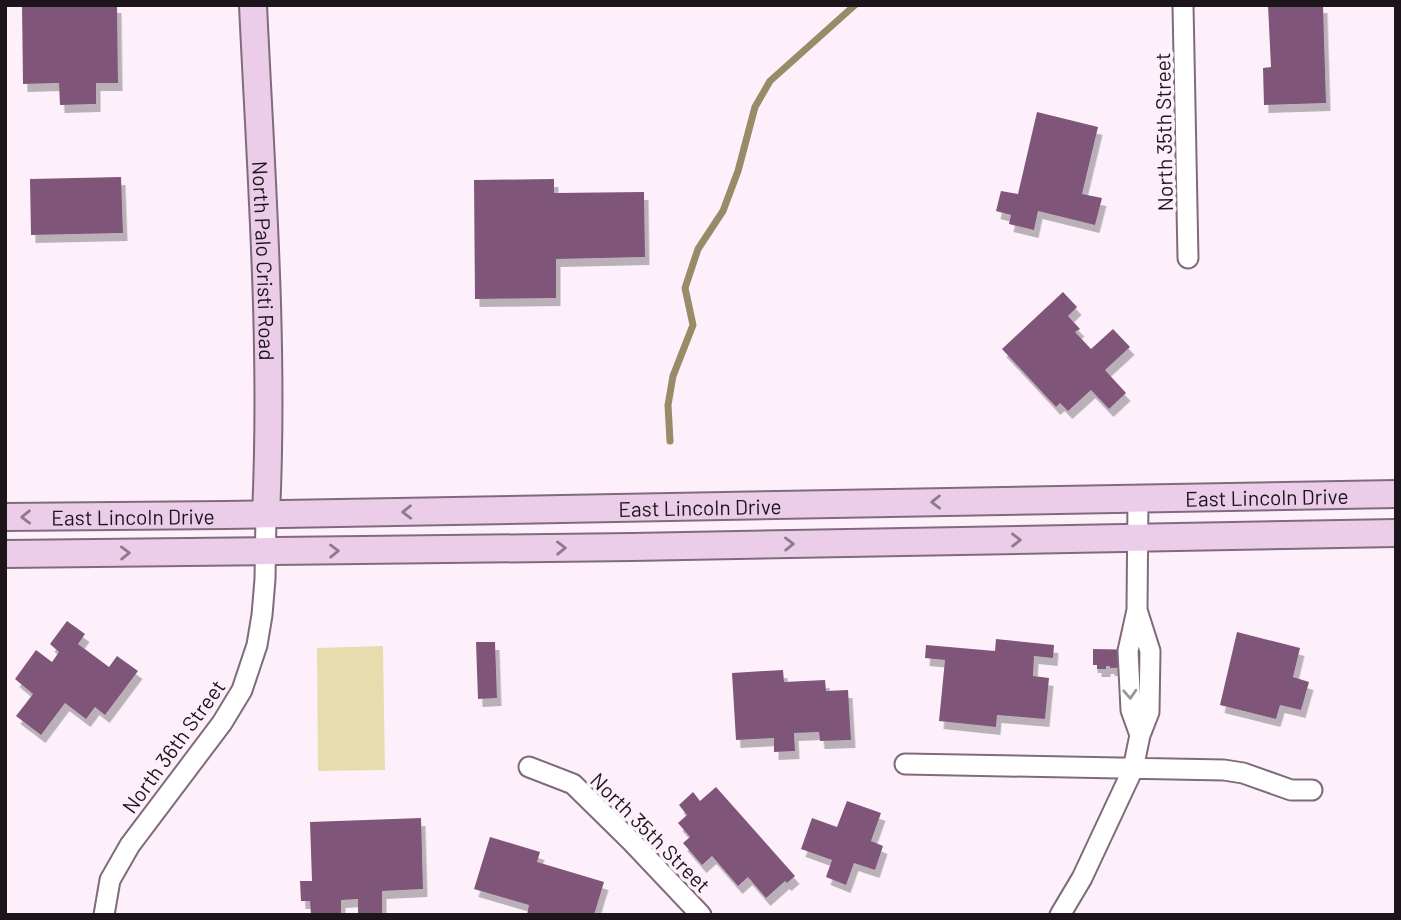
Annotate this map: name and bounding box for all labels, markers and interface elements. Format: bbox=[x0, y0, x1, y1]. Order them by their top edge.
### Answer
street label: North 35th Street bbox=[1149, 52, 1177, 212]
street label: North Palo Cristi Road bbox=[249, 160, 281, 361]
street label: East Lincoln Drive bbox=[1185, 482, 1349, 510]
street label: East Lincoln Drive bbox=[618, 493, 782, 520]
one-way arrow bbox=[930, 494, 940, 510]
street label: East Lincoln Drive bbox=[51, 503, 215, 529]
one-way arrow bbox=[402, 504, 413, 519]
one-way arrow bbox=[21, 509, 31, 525]
one-way arrow bbox=[1012, 532, 1022, 548]
one-way arrow bbox=[784, 536, 795, 552]
one-way arrow bbox=[557, 540, 567, 556]
one-way arrow bbox=[329, 543, 340, 558]
one-way arrow bbox=[121, 545, 131, 561]
street label: North 36th Street bbox=[116, 674, 230, 818]
one-way arrow bbox=[1122, 689, 1137, 700]
street label: North 35th Street bbox=[586, 767, 716, 897]

